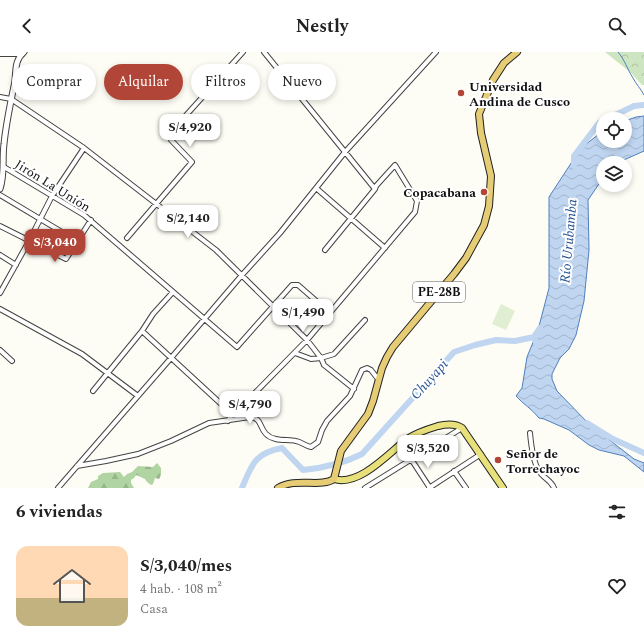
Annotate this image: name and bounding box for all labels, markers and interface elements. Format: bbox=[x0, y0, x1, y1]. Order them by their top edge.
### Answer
text: Nestly bbox=[296, 13, 348, 40]
icon: back bbox=[16, 15, 38, 37]
icon: search bbox=[606, 15, 628, 37]
chip: Comprar bbox=[12, 64, 96, 100]
chip: Alquilar bbox=[104, 64, 183, 100]
chip: Filtros bbox=[191, 64, 260, 100]
chip: Nuevo bbox=[268, 64, 336, 100]
place label: Universidad Andina de Cusco bbox=[469, 77, 570, 112]
marker: Universidad Andina de Cusco bbox=[456, 88, 466, 98]
map controls bbox=[596, 112, 632, 192]
button: locate bbox=[596, 112, 632, 148]
pin: S/4,920 bbox=[153, 114, 227, 148]
text: S/4,920 bbox=[168, 117, 212, 137]
street label: Jirón La Unión bbox=[11, 155, 95, 217]
button: layers bbox=[596, 156, 632, 192]
place label: Copacabana bbox=[403, 183, 476, 203]
marker: Copacabana bbox=[479, 187, 489, 197]
water label: Río Urubamba bbox=[554, 198, 583, 284]
pin: S/2,140 bbox=[151, 205, 225, 239]
text: S/2,140 bbox=[166, 208, 210, 228]
pin: S/3,040 bbox=[18, 229, 92, 263]
text: S/3,040 bbox=[33, 232, 77, 252]
road number: PE-28B bbox=[413, 282, 465, 302]
pin: S/1,490 bbox=[266, 299, 340, 333]
text: S/1,490 bbox=[281, 302, 325, 322]
water label: Chuyapi bbox=[405, 354, 453, 404]
pin: S/4,790 bbox=[213, 391, 287, 425]
text: S/4,790 bbox=[228, 394, 272, 414]
pin: S/3,520 bbox=[391, 435, 465, 469]
text: S/3,520 bbox=[406, 438, 450, 458]
place label: Señor de Torrechayoc bbox=[506, 444, 580, 479]
marker: Señor de Torrechayoc bbox=[493, 455, 503, 465]
text: 6 viviendas bbox=[16, 499, 103, 525]
icon: filters bbox=[606, 501, 628, 523]
text: S/3,040/mes bbox=[140, 553, 232, 579]
icon: home bbox=[48, 562, 96, 610]
icon: heart bbox=[606, 575, 628, 597]
text: 4 hab. · 108 m² bbox=[140, 579, 222, 599]
text: Casa bbox=[140, 599, 168, 619]

